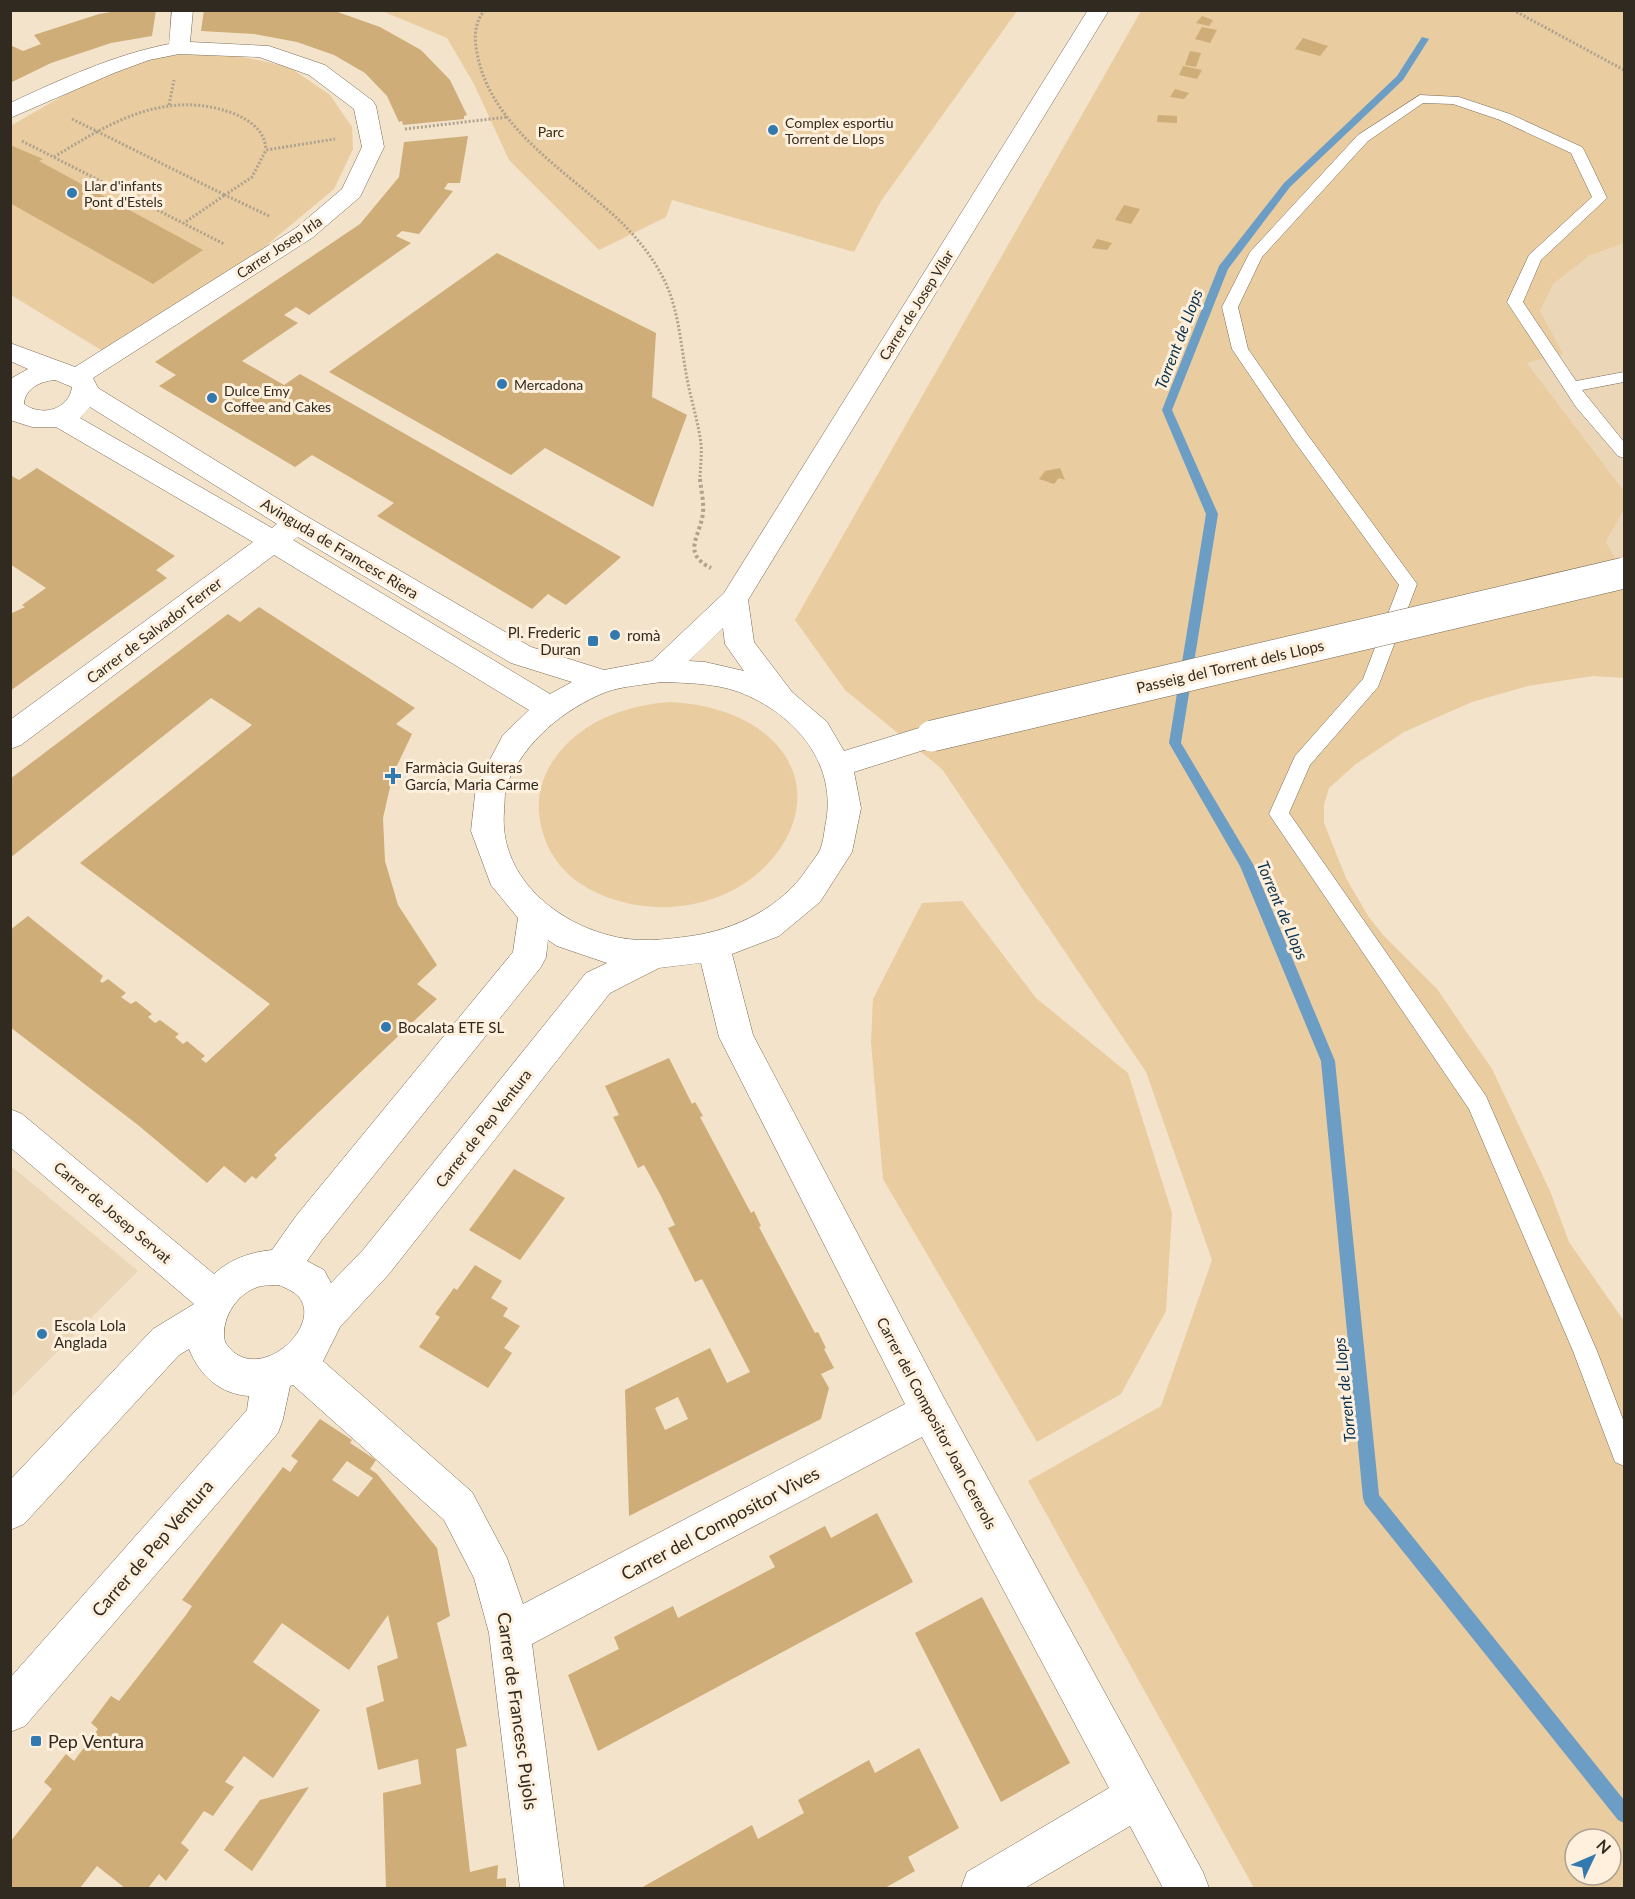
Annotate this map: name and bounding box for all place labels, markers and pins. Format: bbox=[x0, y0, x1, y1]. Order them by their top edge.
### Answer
place label: Complex esportiu Torrent de Llops bbox=[785, 114, 893, 147]
marker: Complex esportiu Torrent de Llops bbox=[766, 123, 780, 137]
place label: Llar d'infants Pont d'Estels bbox=[84, 177, 163, 210]
marker: Llar d'infants Pont d'Estels bbox=[65, 186, 79, 200]
place label: Mercadona bbox=[514, 376, 583, 393]
marker: Mercadona bbox=[495, 377, 509, 391]
place label: Dulce Emy Coffee and Cakes bbox=[224, 382, 331, 415]
marker: Dulce Emy Coffee and Cakes bbox=[205, 391, 219, 405]
place label: Pl. Frederic Duran bbox=[508, 623, 581, 658]
place label: romà bbox=[627, 626, 660, 644]
marker: romà bbox=[608, 628, 622, 642]
marker: Pl. Frederic Duran bbox=[586, 634, 600, 648]
place label: Farmàcia Guiteras García, Maria Carme bbox=[405, 758, 539, 793]
marker: Farmàcia Guiteras García, Maria Carme bbox=[386, 769, 400, 783]
place label: Bocalata ETE SL bbox=[398, 1018, 504, 1036]
marker: Bocalata ETE SL bbox=[379, 1020, 393, 1034]
place label: Escola Lola Anglada bbox=[54, 1316, 126, 1351]
marker: Escola Lola Anglada bbox=[35, 1327, 49, 1341]
place label: Pep Ventura bbox=[48, 1730, 144, 1752]
marker: Pep Ventura bbox=[29, 1734, 43, 1748]

